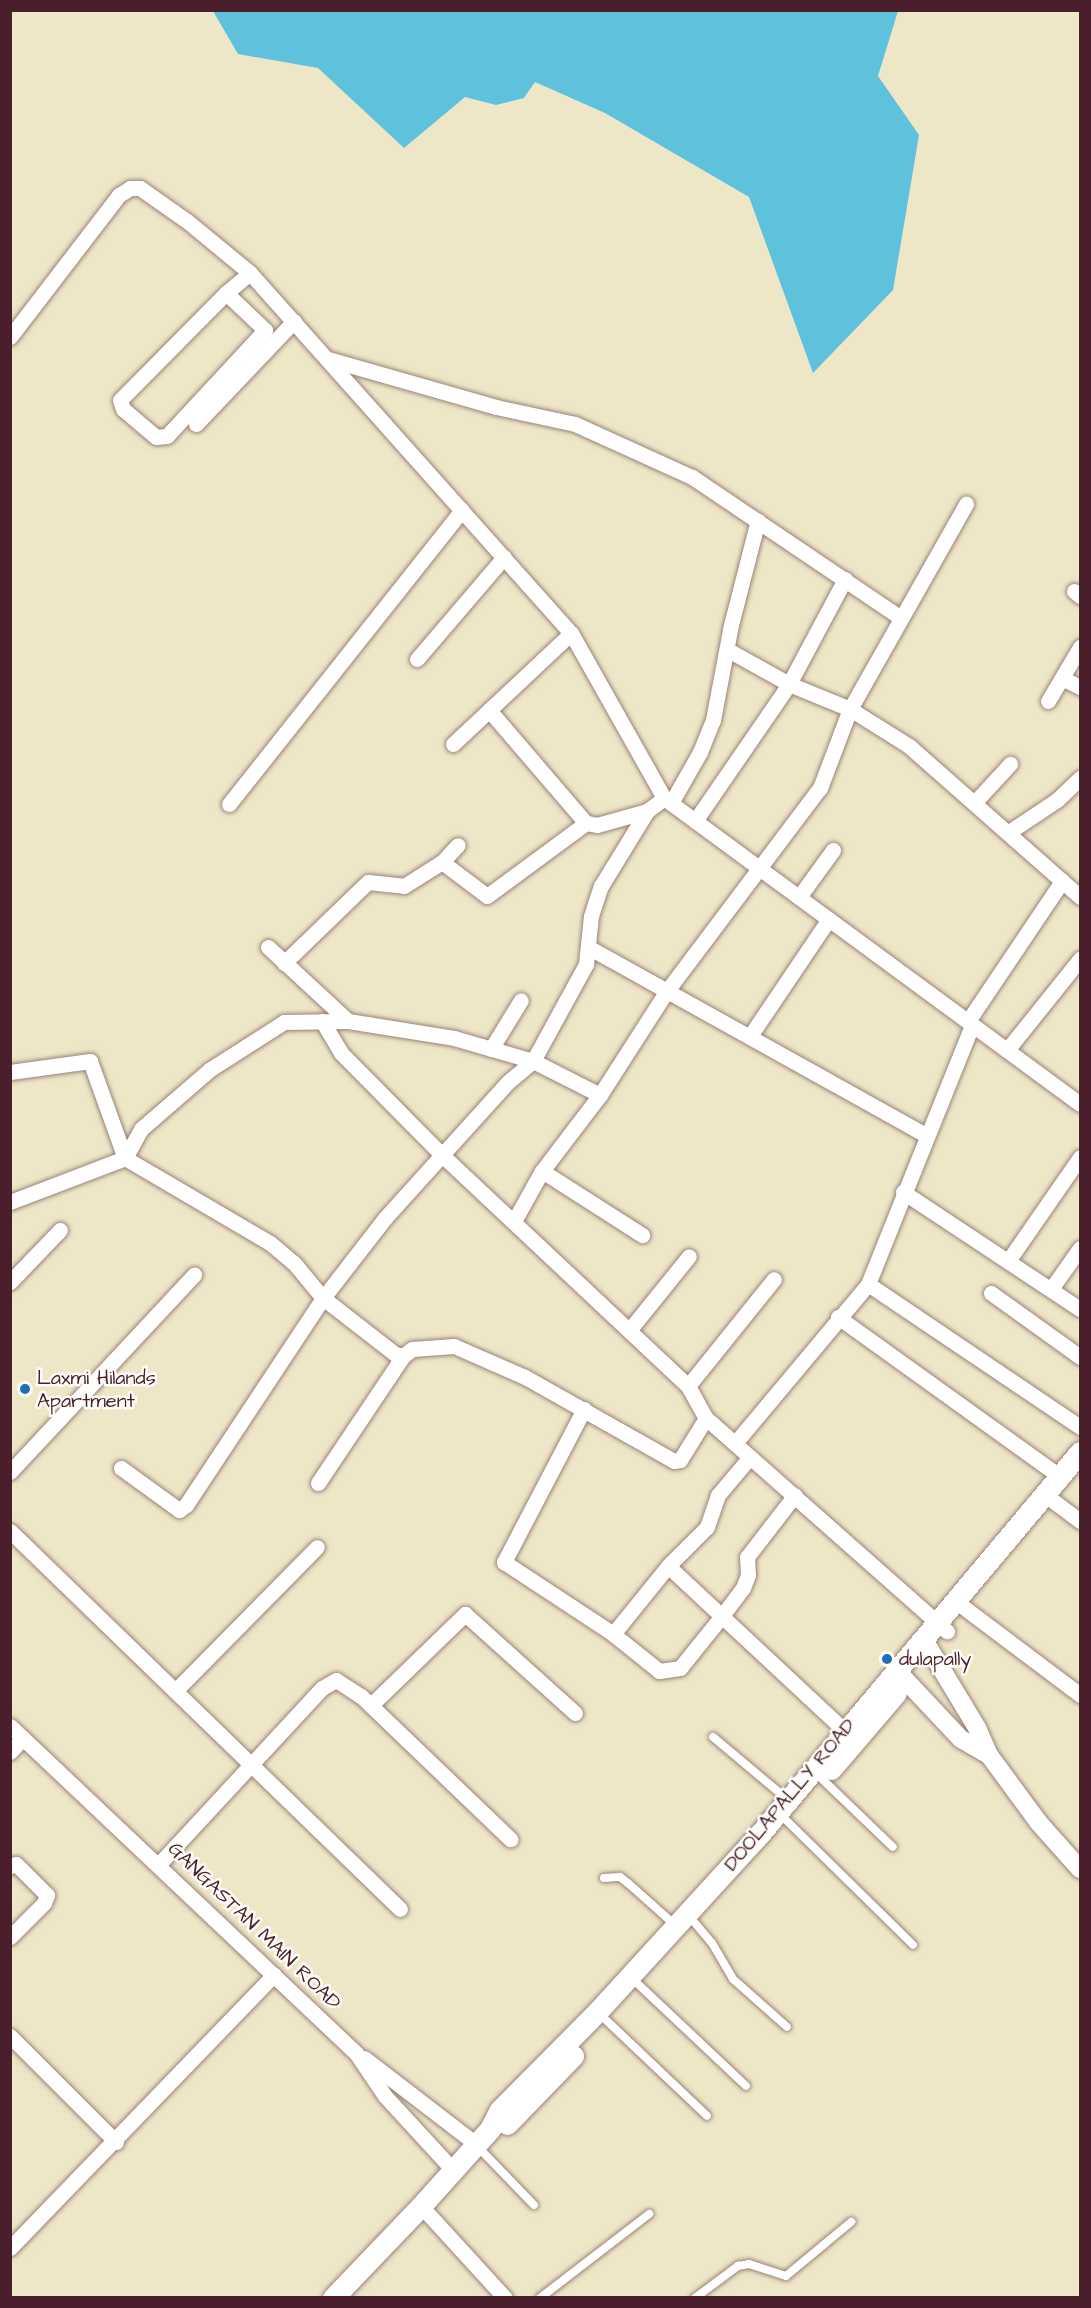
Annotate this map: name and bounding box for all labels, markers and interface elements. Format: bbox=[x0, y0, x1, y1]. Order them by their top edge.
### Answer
place label: Laxmi Hilands Apartment bbox=[37, 1366, 156, 1413]
marker: Laxmi Hilands Apartment bbox=[18, 1382, 32, 1396]
place label: dulapally bbox=[899, 1647, 971, 1671]
marker: dulapally bbox=[880, 1652, 894, 1666]
street label: DOOLAPALLY ROAD bbox=[719, 1714, 861, 1876]
street label: GANGASTAN MAIN ROAD bbox=[163, 1837, 345, 2015]

